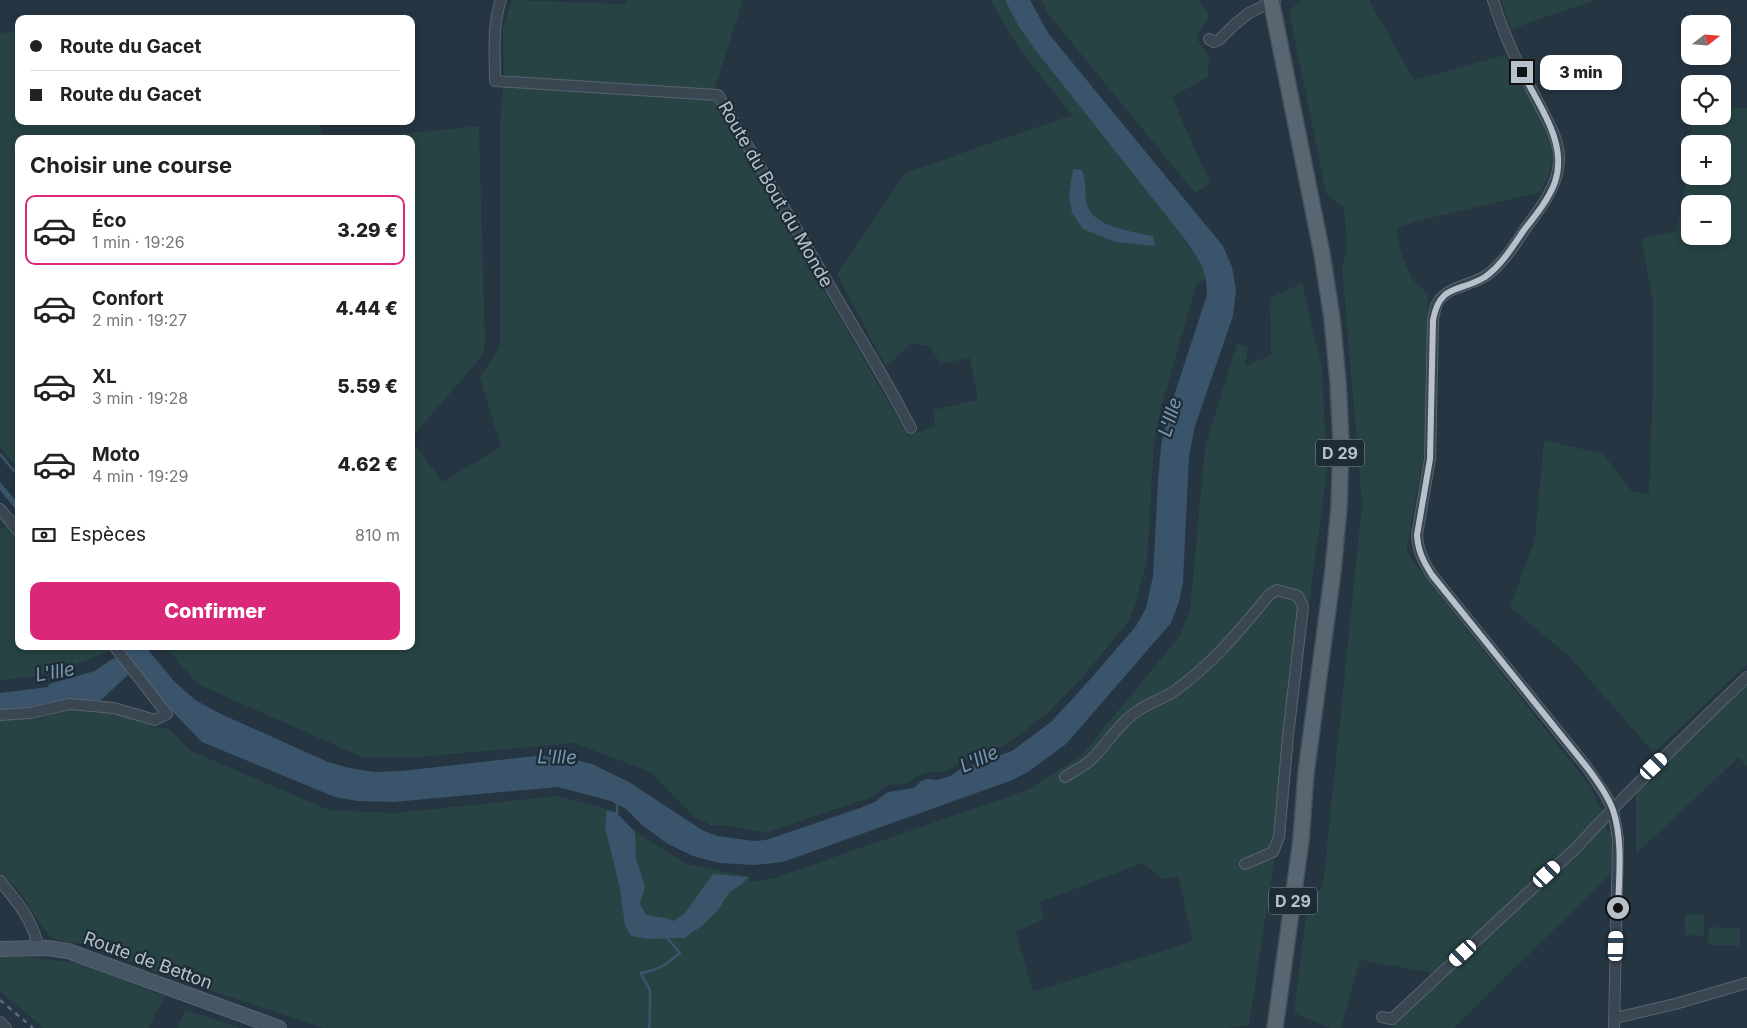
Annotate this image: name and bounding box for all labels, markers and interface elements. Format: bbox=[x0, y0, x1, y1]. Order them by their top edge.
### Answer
north arrow bbox=[1681, 15, 1731, 65]
map controls bbox=[1681, 15, 1731, 245]
text: Route du Gacet bbox=[60, 35, 201, 58]
callout: 3 min bbox=[1540, 54, 1622, 90]
route end bbox=[1511, 61, 1533, 83]
text: 3 min bbox=[1559, 62, 1603, 82]
button: locate bbox=[1681, 75, 1731, 125]
text: Route du Gacet bbox=[60, 83, 201, 106]
street label: Route du Bout du Monde bbox=[714, 97, 838, 291]
button: + bbox=[1681, 135, 1731, 185]
text: Choisir une course bbox=[30, 152, 232, 178]
button: − bbox=[1681, 195, 1731, 245]
icon: car bbox=[32, 208, 77, 253]
text: Éco bbox=[92, 209, 126, 232]
text: 3.29 € bbox=[337, 219, 398, 242]
text: 1 min · 19:26 bbox=[92, 232, 185, 252]
icon: car bbox=[32, 286, 77, 331]
text: Confort bbox=[92, 287, 163, 310]
text: 4.44 € bbox=[335, 297, 398, 320]
text: 2 min · 19:27 bbox=[92, 310, 187, 330]
icon: car bbox=[32, 364, 77, 409]
text: XL bbox=[92, 365, 117, 388]
text: 5.59 € bbox=[337, 375, 398, 398]
text: 3 min · 19:28 bbox=[92, 388, 188, 408]
water label: L'Ille bbox=[1153, 395, 1187, 439]
road number: D 29 bbox=[1316, 439, 1364, 466]
icon: car bbox=[32, 442, 77, 487]
text: Moto bbox=[92, 443, 140, 466]
text: 4.62 € bbox=[337, 453, 398, 476]
text: 4 min · 19:29 bbox=[92, 466, 189, 486]
icon: cash bbox=[30, 521, 58, 549]
text: Espèces bbox=[70, 523, 146, 546]
text: 810 m bbox=[355, 525, 400, 545]
button: Confirmer bbox=[30, 582, 400, 640]
water label: L'Ille bbox=[33, 657, 77, 687]
water label: L'Ille bbox=[956, 740, 1002, 778]
water label: L'Ille bbox=[537, 745, 577, 769]
car bbox=[1638, 750, 1670, 782]
car bbox=[1530, 858, 1563, 890]
road number: D 29 bbox=[1269, 888, 1317, 914]
route start bbox=[1607, 897, 1629, 919]
street label: Route de Betton bbox=[81, 927, 215, 993]
car bbox=[1607, 931, 1624, 961]
car bbox=[1446, 937, 1479, 969]

